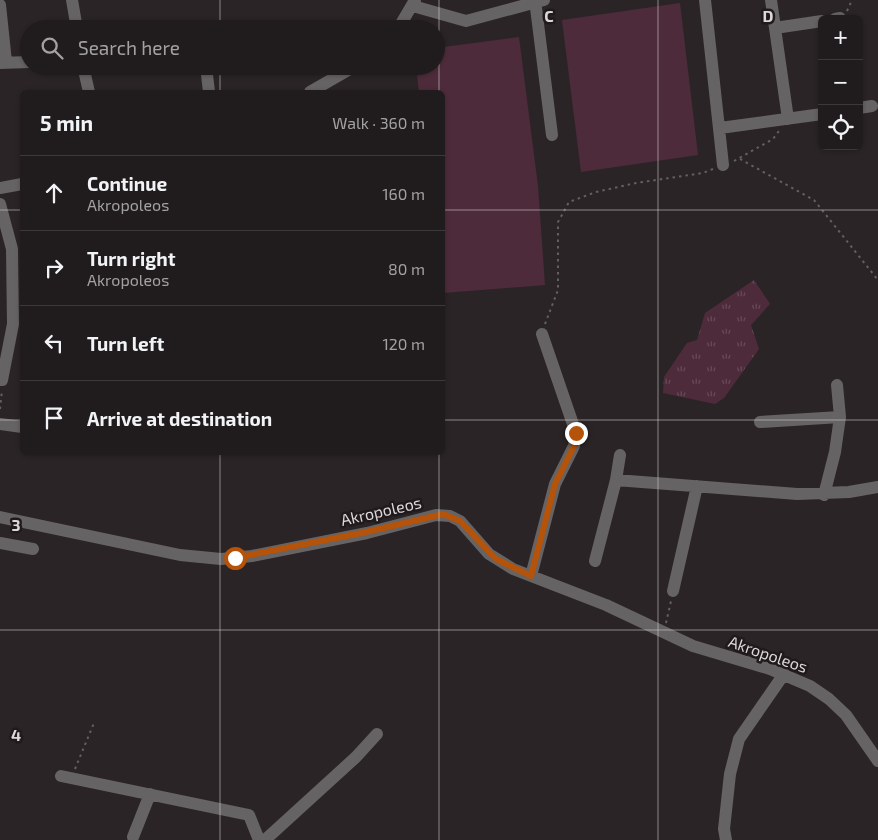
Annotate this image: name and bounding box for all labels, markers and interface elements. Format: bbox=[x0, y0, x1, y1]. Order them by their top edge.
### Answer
text: C bbox=[544, 6, 554, 25]
text: D bbox=[763, 6, 774, 25]
map controls bbox=[818, 15, 863, 150]
button: + bbox=[818, 15, 863, 60]
search box bbox=[20, 20, 445, 75]
icon: search bbox=[38, 34, 66, 62]
text: Search here bbox=[78, 36, 180, 59]
button: − bbox=[818, 60, 863, 105]
button: locate bbox=[818, 105, 863, 150]
text: 5 min bbox=[40, 110, 93, 135]
text: Walk · 360 m bbox=[332, 113, 425, 132]
text: Continue bbox=[87, 172, 167, 195]
icon: ahead bbox=[40, 179, 68, 207]
text: 160 m bbox=[382, 184, 425, 203]
text: Akropoleos bbox=[87, 195, 169, 214]
text: Turn right bbox=[87, 247, 175, 270]
icon: right bbox=[40, 254, 68, 282]
text: 80 m bbox=[388, 259, 425, 278]
text: Akropoleos bbox=[87, 270, 169, 289]
icon: left bbox=[40, 329, 68, 357]
text: Turn left bbox=[87, 332, 164, 355]
text: 120 m bbox=[382, 334, 425, 353]
icon: arrive bbox=[40, 404, 68, 432]
text: Arrive at destination bbox=[87, 407, 272, 430]
route end bbox=[565, 422, 588, 445]
street label: Akropoleos bbox=[339, 492, 423, 529]
text: 3 bbox=[11, 515, 21, 534]
route start bbox=[224, 547, 247, 570]
street label: Akropoleos bbox=[726, 631, 810, 676]
text: 4 bbox=[11, 725, 21, 744]

